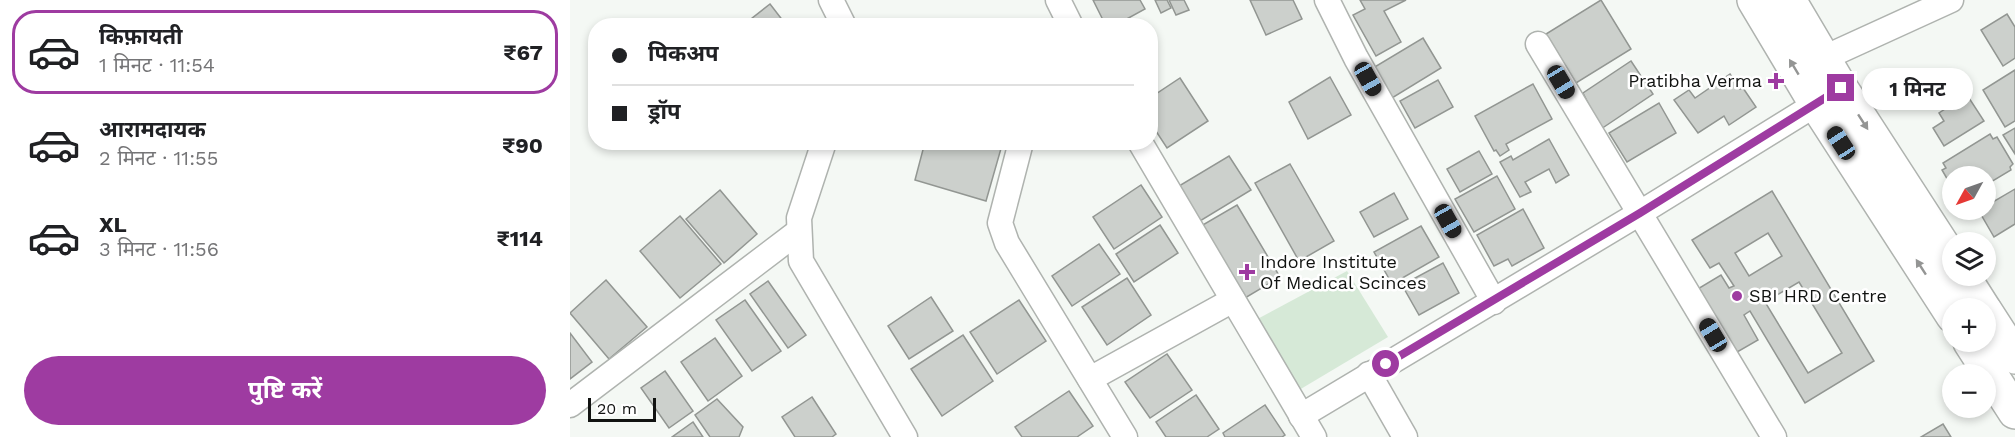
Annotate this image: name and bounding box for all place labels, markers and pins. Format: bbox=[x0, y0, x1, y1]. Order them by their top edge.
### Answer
place label: Pratibha Verma bbox=[1628, 70, 1762, 91]
marker: Pratibha Verma bbox=[1767, 72, 1785, 90]
place label: Indore Institute Of Medical Scinces bbox=[1260, 251, 1426, 293]
marker: Indore Institute Of Medical Scinces bbox=[1238, 263, 1256, 281]
place label: SBI HRD Centre bbox=[1749, 285, 1887, 306]
marker: SBI HRD Centre bbox=[1730, 289, 1744, 303]

